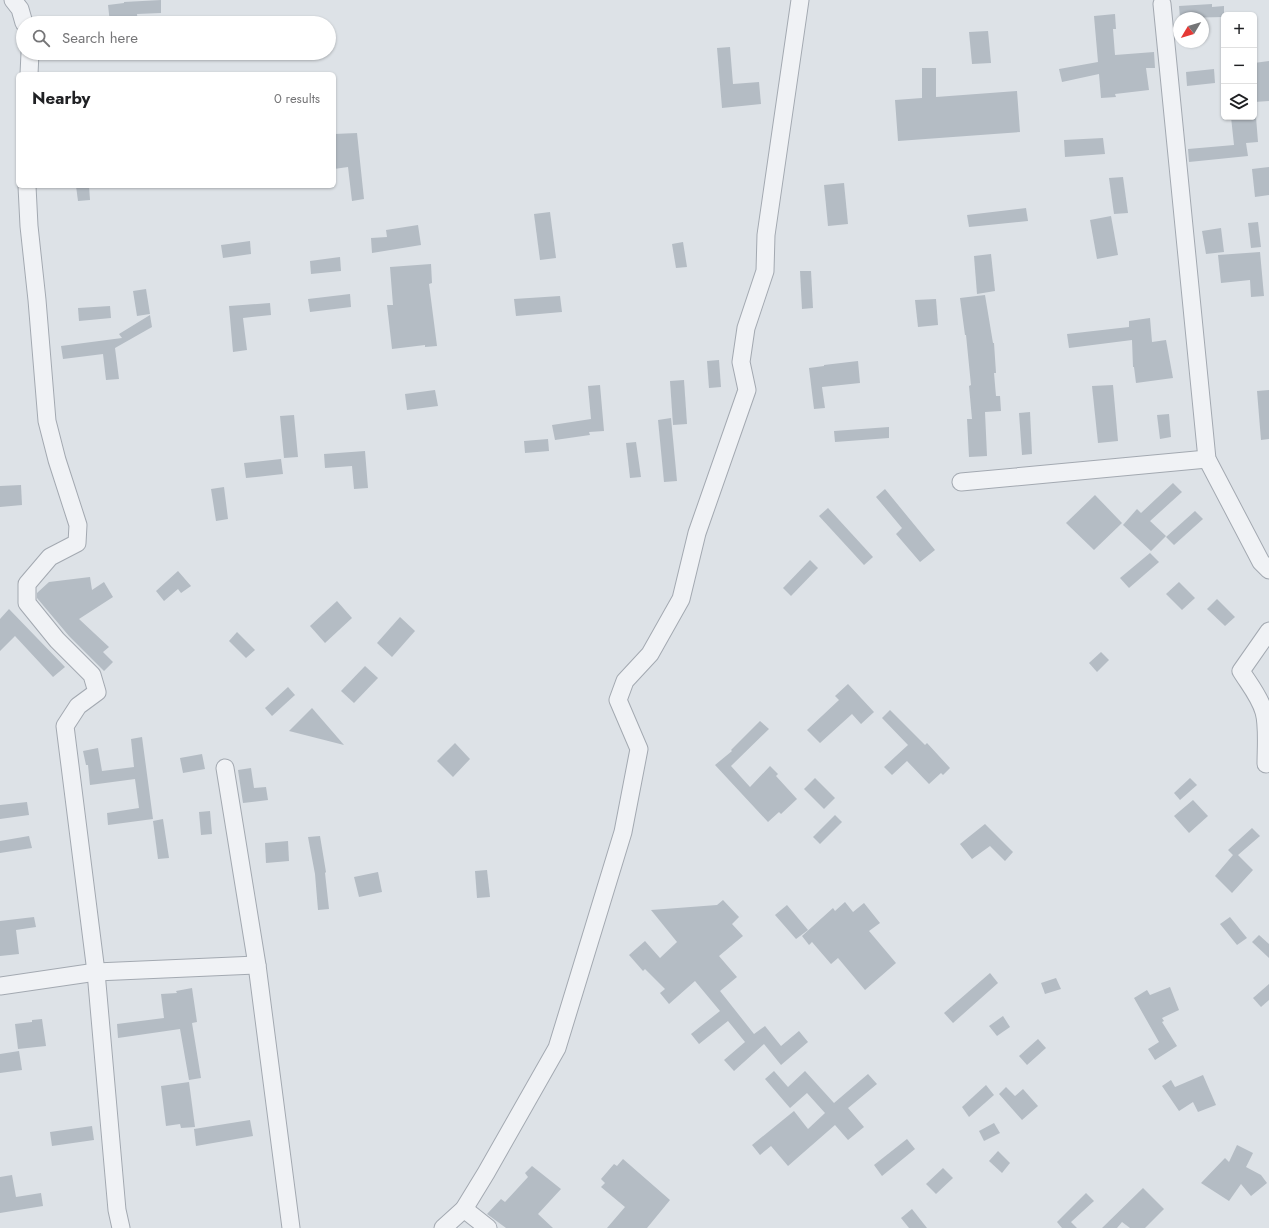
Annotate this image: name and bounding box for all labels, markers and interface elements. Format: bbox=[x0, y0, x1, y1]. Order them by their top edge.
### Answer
north arrow bbox=[1173, 12, 1209, 48]
map controls bbox=[1221, 12, 1257, 120]
button: + bbox=[1221, 12, 1257, 48]
search box bbox=[16, 16, 336, 60]
icon: search bbox=[30, 27, 52, 49]
text: Search here bbox=[62, 27, 138, 49]
button: − bbox=[1221, 48, 1257, 84]
button: layers bbox=[1221, 84, 1257, 120]
text: Nearby bbox=[32, 86, 90, 110]
text: 0 results bbox=[274, 89, 320, 108]

